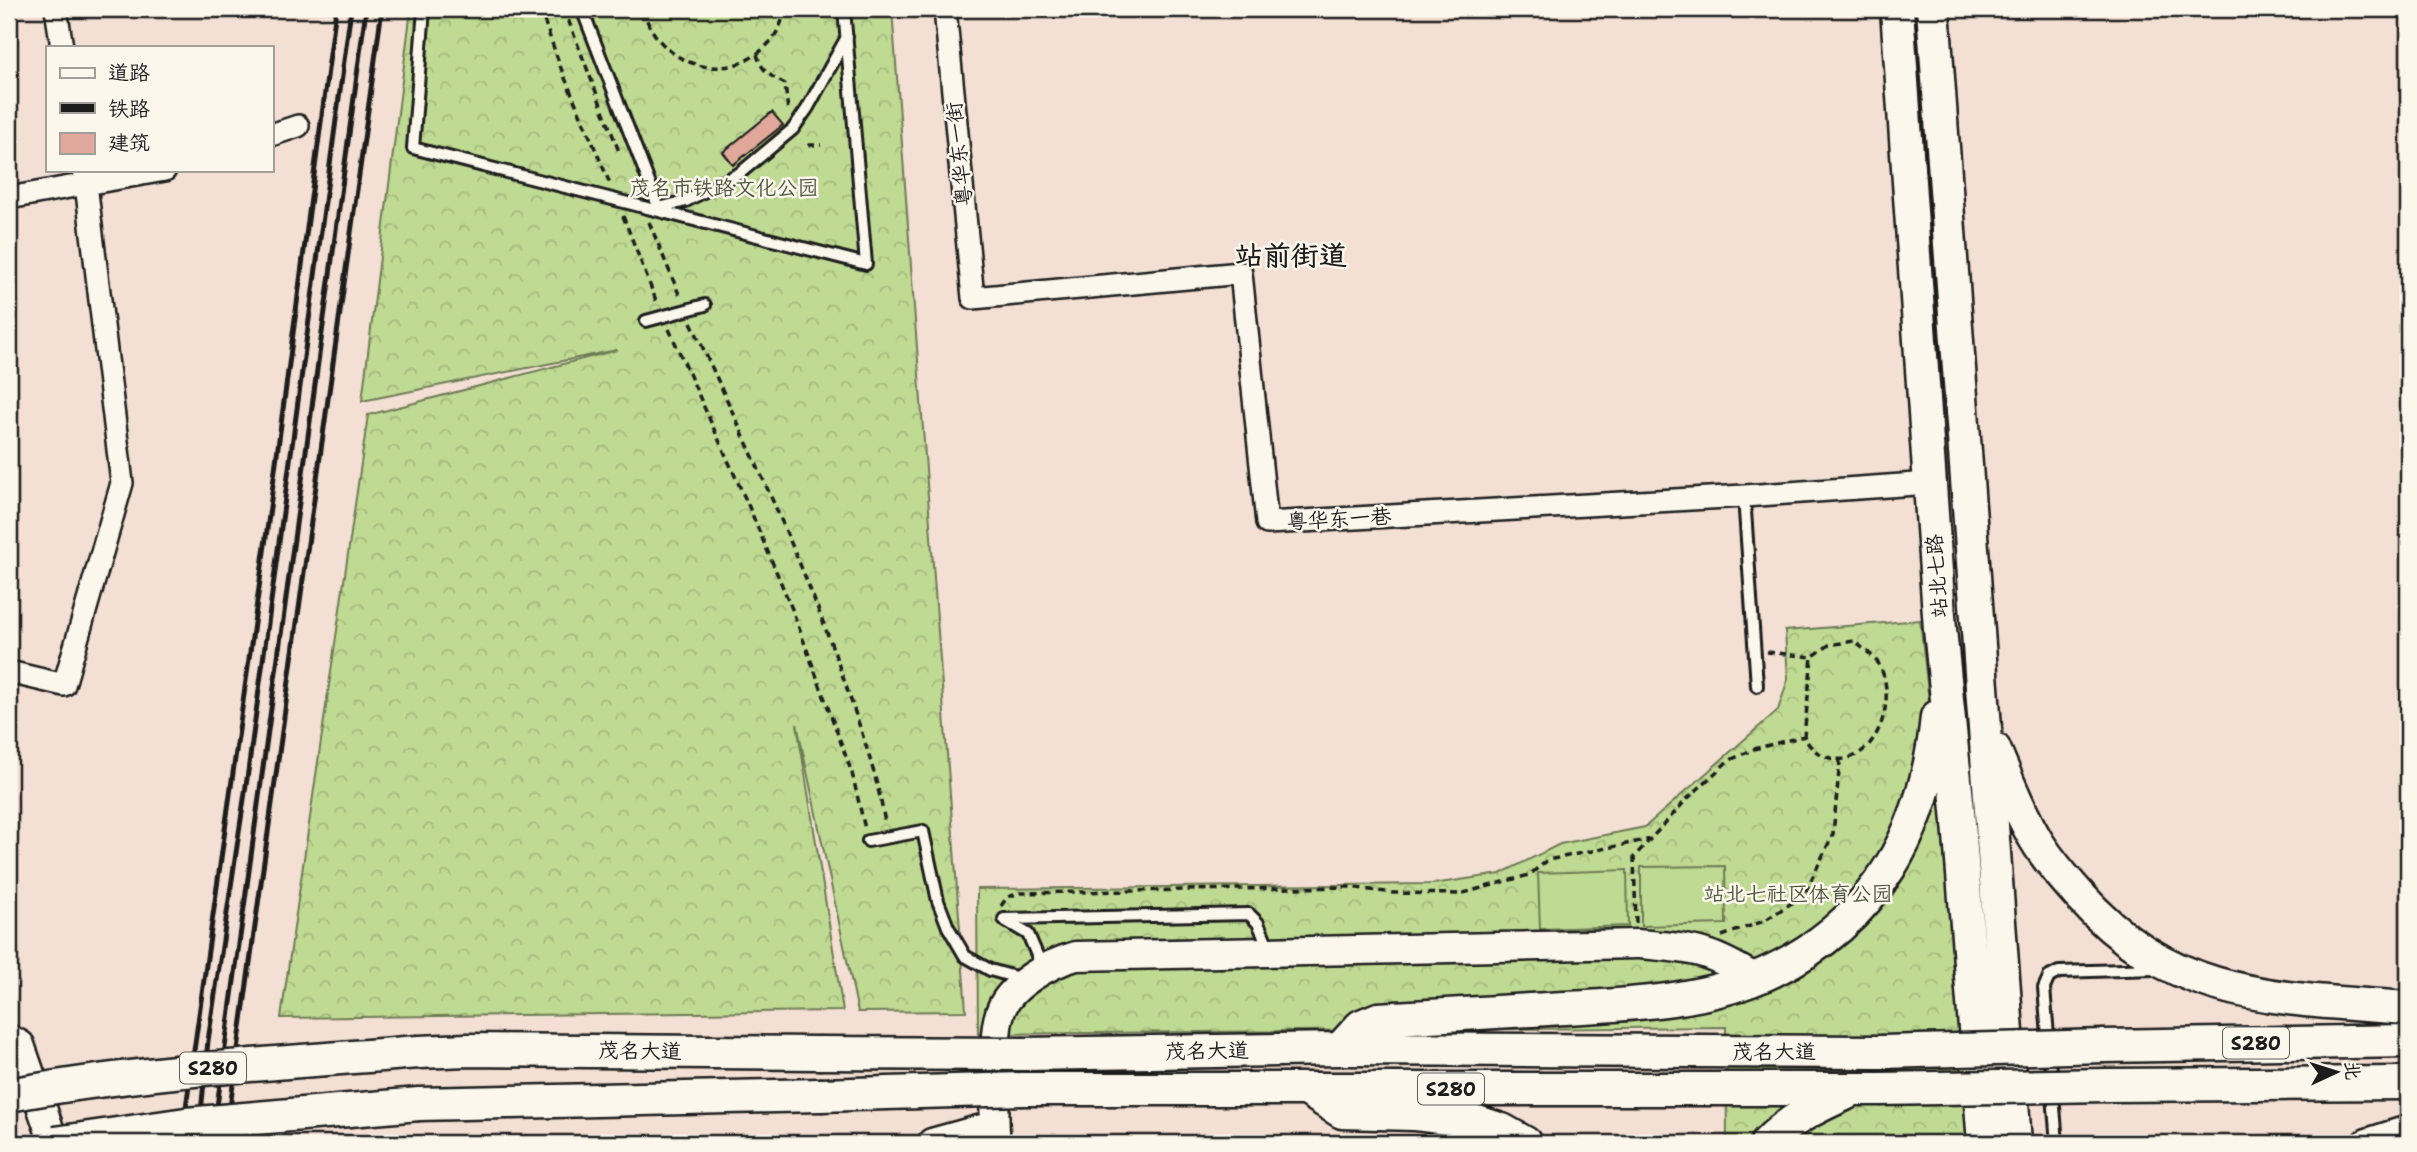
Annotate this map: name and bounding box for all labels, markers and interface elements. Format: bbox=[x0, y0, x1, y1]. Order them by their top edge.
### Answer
legend bbox=[46, 46, 273, 172]
text: 道路 bbox=[108, 59, 150, 87]
text: 铁路 bbox=[108, 95, 150, 123]
street label: 粤华东一街 bbox=[940, 100, 978, 208]
text: 建筑 bbox=[108, 129, 150, 157]
park label: 茂名市铁路文化公园 bbox=[630, 174, 819, 202]
district label: 站前街道 bbox=[1235, 236, 1347, 274]
street label: 粤华东一巷 bbox=[1286, 502, 1392, 536]
street label: 站北七路 bbox=[1920, 533, 1954, 619]
park label: 站北七社区体育公园 bbox=[1704, 880, 1893, 908]
road number: S280 bbox=[2223, 1028, 2289, 1058]
street label: 茂名大道 bbox=[598, 1036, 682, 1066]
street label: 茂名大道 bbox=[1165, 1036, 1249, 1066]
north arrow bbox=[2302, 1036, 2372, 1106]
street label: 茂名大道 bbox=[1732, 1038, 1816, 1066]
road number: S280 bbox=[180, 1052, 246, 1084]
text: 北 bbox=[2339, 1060, 2366, 1081]
road number: S280 bbox=[1418, 1074, 1484, 1105]

